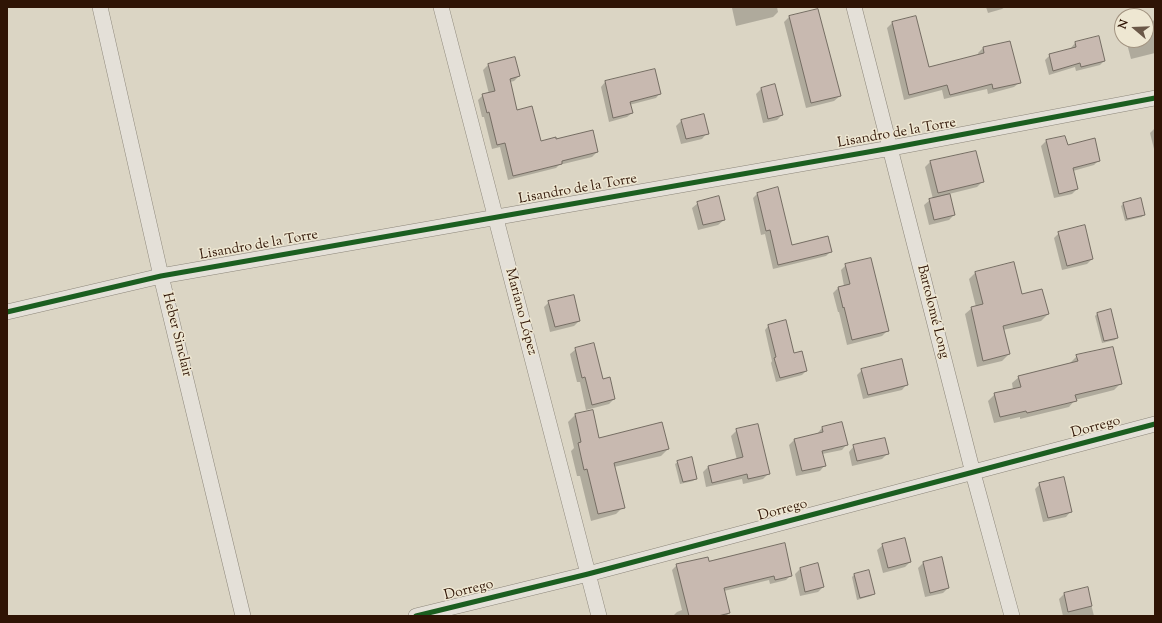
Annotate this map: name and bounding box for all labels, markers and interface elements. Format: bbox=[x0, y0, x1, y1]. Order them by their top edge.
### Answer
north arrow bbox=[1114, 8, 1154, 48]
text: N bbox=[1115, 18, 1133, 31]
street label: Lisandro de la Torre bbox=[836, 115, 958, 153]
street label: Lisandro de la Torre bbox=[517, 171, 639, 209]
street label: Lisandro de la Torre bbox=[198, 227, 320, 265]
street label: Bartolomé Long bbox=[912, 263, 952, 361]
street label: Mariano López bbox=[500, 267, 540, 357]
street label: Heber Sinclair bbox=[157, 291, 195, 379]
street label: Dorrego bbox=[1070, 413, 1122, 443]
street label: Dorrego bbox=[757, 496, 809, 526]
street label: Dorrego bbox=[443, 577, 495, 605]

